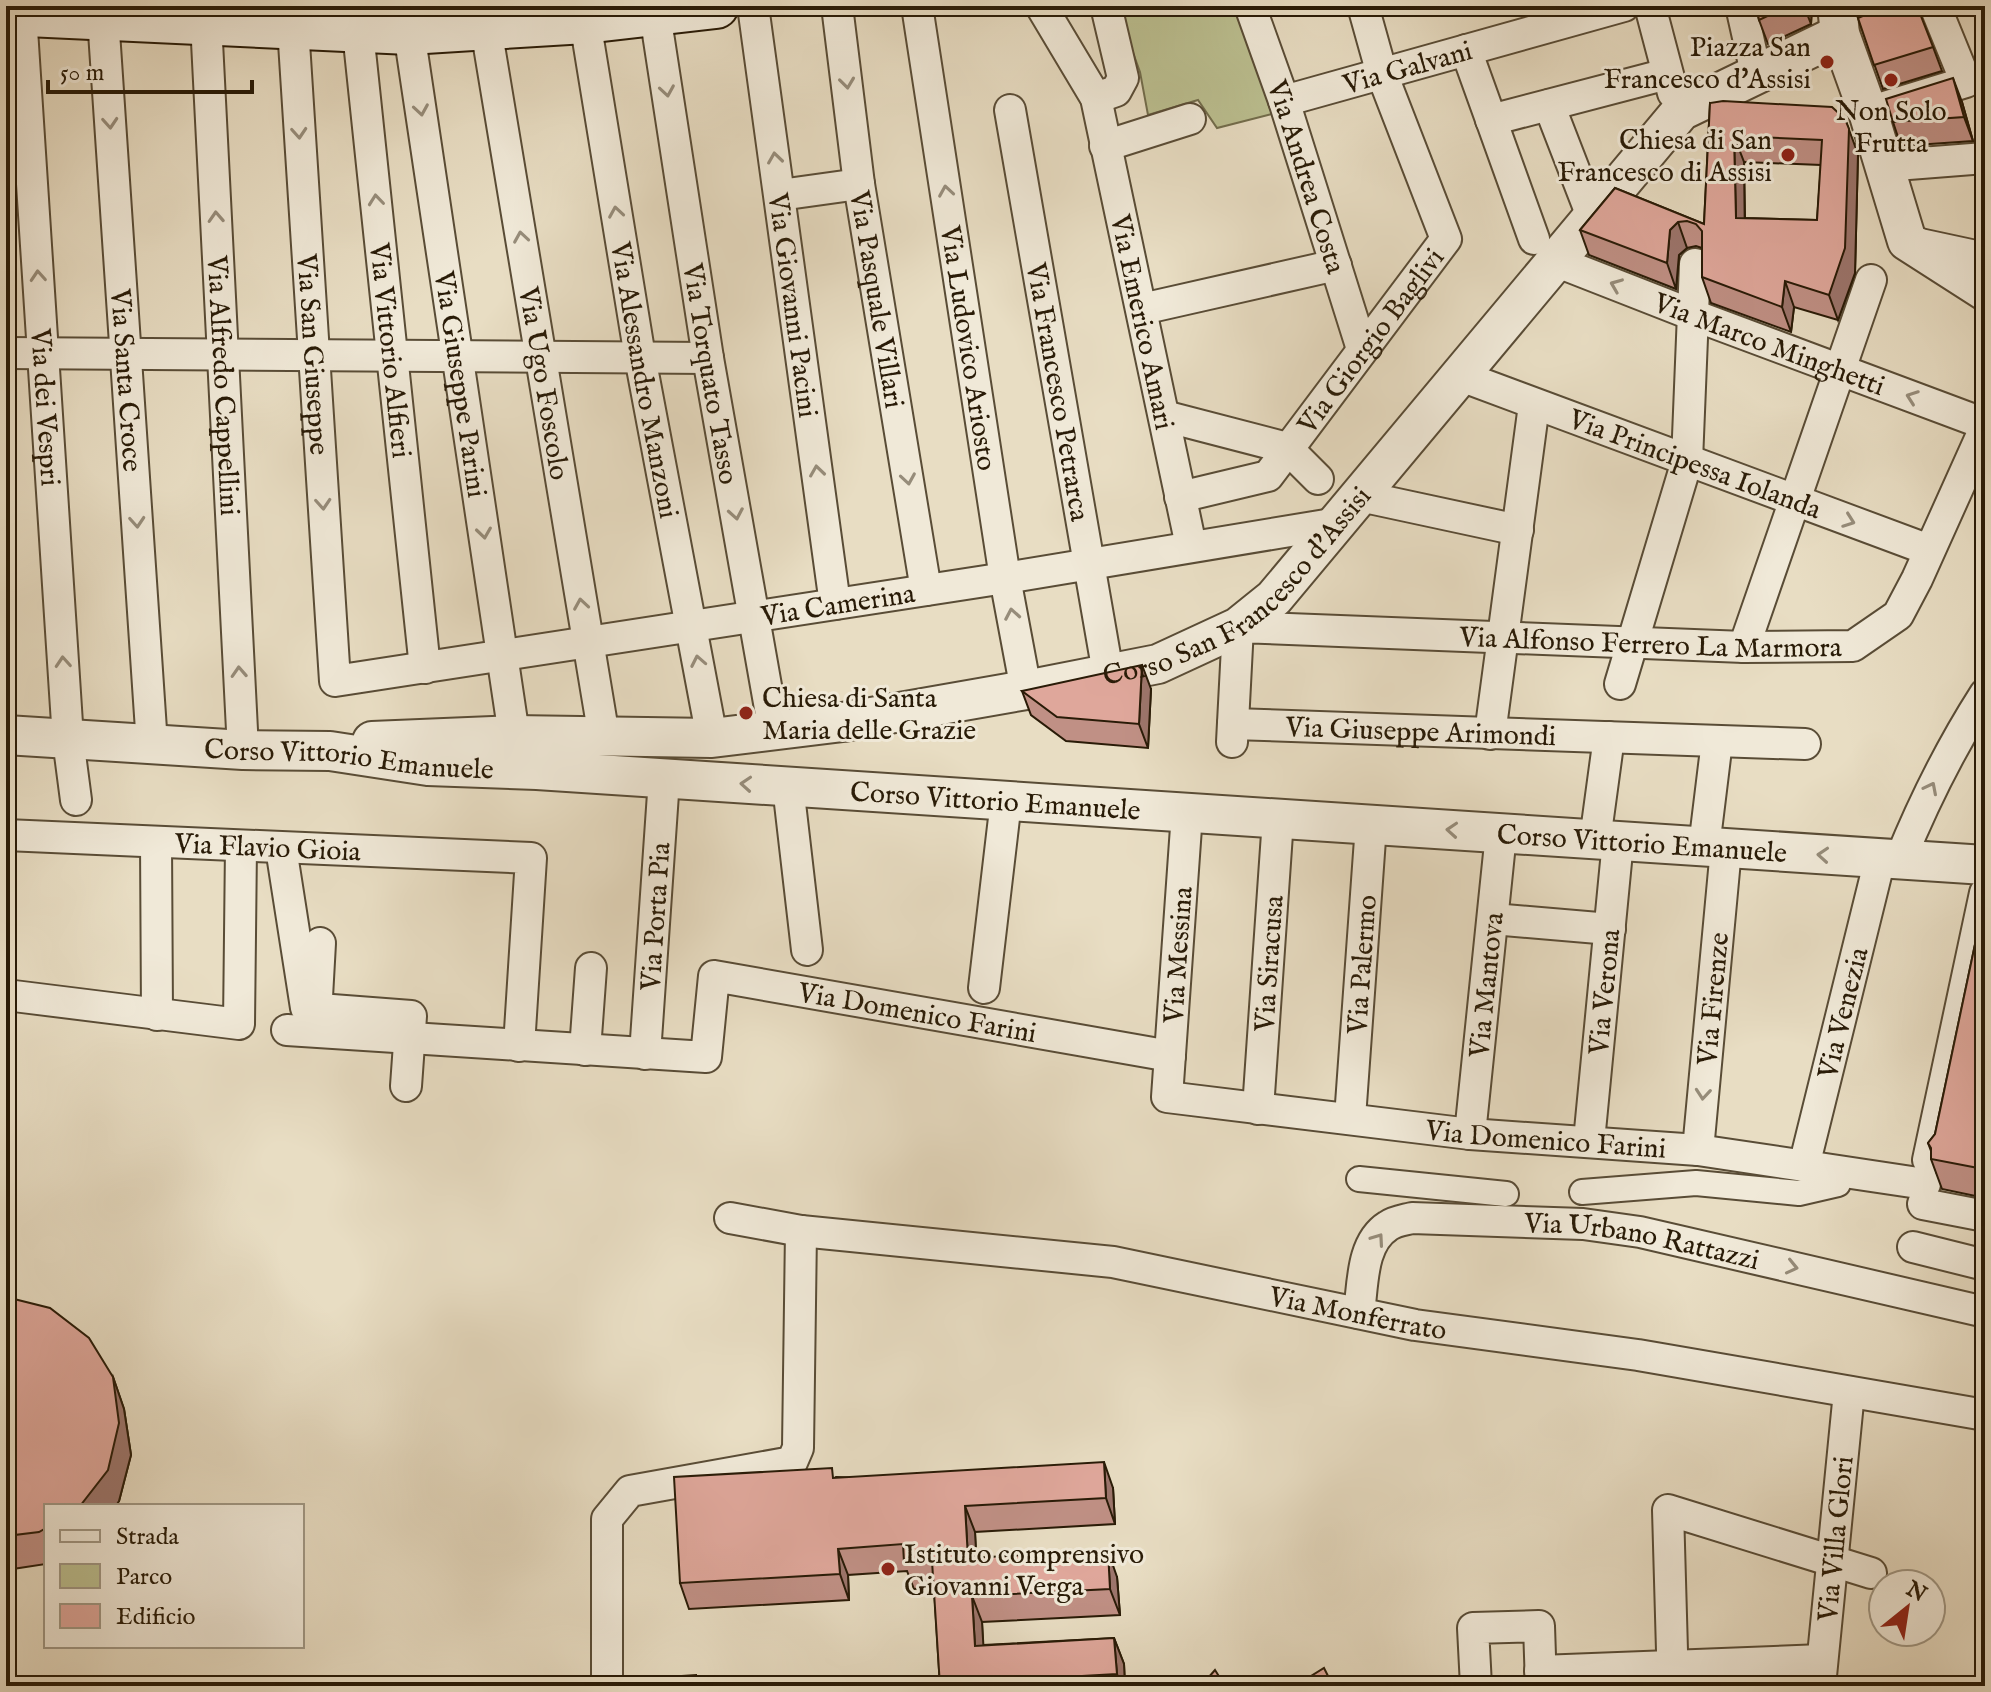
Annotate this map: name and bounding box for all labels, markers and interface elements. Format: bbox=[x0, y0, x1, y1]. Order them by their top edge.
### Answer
place label: Piazza San Francesco d'Assisi bbox=[1603, 31, 1811, 98]
street label: Via Galvani bbox=[1338, 34, 1477, 104]
scale bar bbox=[48, 44, 252, 94]
marker: Piazza San Francesco d'Assisi bbox=[1818, 53, 1836, 71]
text: 50 m bbox=[60, 58, 104, 89]
marker: Non Solo Frutta bbox=[1882, 71, 1900, 89]
street label: Via Andrea Costa bbox=[1258, 75, 1352, 279]
one-way arrow bbox=[838, 77, 855, 90]
one-way arrow bbox=[658, 84, 675, 98]
place label: Non Solo Frutta bbox=[1835, 95, 1947, 162]
one-way arrow bbox=[412, 103, 429, 116]
one-way arrow bbox=[101, 117, 118, 130]
place label: Chiesa di San Francesco di Assisi bbox=[1557, 124, 1772, 191]
one-way arrow bbox=[290, 127, 307, 140]
marker: Chiesa di San Francesco di Assisi bbox=[1779, 146, 1797, 164]
one-way arrow bbox=[767, 151, 784, 165]
one-way arrow bbox=[938, 184, 955, 197]
street label: Via Pasquale Villari bbox=[840, 187, 911, 411]
street label: Via Giovanni Pacini bbox=[759, 190, 824, 420]
one-way arrow bbox=[367, 193, 384, 206]
one-way arrow bbox=[609, 206, 626, 219]
one-way arrow bbox=[208, 210, 225, 223]
street label: Via Emerico Amari bbox=[1101, 211, 1181, 433]
street label: Via Ludovico Ariosto bbox=[931, 222, 1003, 473]
one-way arrow bbox=[513, 231, 530, 244]
street label: Via Alessandro Manzoni bbox=[601, 239, 685, 522]
street label: Via Vittorio Alfieri bbox=[360, 240, 418, 460]
street label: Via Giorgio Baglivi bbox=[1290, 242, 1453, 443]
street label: Via San Giuseppe bbox=[288, 252, 335, 456]
street label: Via Alfredo Cappellini bbox=[198, 254, 246, 517]
street label: Via Francesco Petrarca bbox=[1017, 259, 1096, 525]
street label: Via Torquato Tasso bbox=[673, 260, 745, 487]
street label: Via Giuseppe Parini bbox=[425, 268, 493, 500]
one-way arrow bbox=[30, 269, 47, 282]
one-way arrow bbox=[1610, 278, 1624, 295]
street label: Via Ugo Foscolo bbox=[509, 283, 576, 483]
street label: Via Marco Minghetti bbox=[1647, 286, 1889, 405]
street label: Via Santa Croce bbox=[101, 287, 149, 473]
street label: Via dei Vespri bbox=[21, 326, 67, 487]
one-way arrow bbox=[1906, 390, 1920, 407]
street label: Via Principessa Iolanda bbox=[1562, 402, 1826, 529]
one-way arrow bbox=[809, 464, 826, 478]
one-way arrow bbox=[899, 472, 916, 485]
street label: Corso San Francesco d'Assisi bbox=[1100, 480, 1380, 694]
one-way arrow bbox=[314, 498, 331, 511]
one-way arrow bbox=[726, 507, 743, 520]
one-way arrow bbox=[1841, 511, 1855, 528]
one-way arrow bbox=[128, 516, 145, 529]
one-way arrow bbox=[475, 526, 492, 540]
street label: Via Camerina bbox=[758, 577, 918, 635]
one-way arrow bbox=[574, 598, 591, 611]
one-way arrow bbox=[1004, 607, 1021, 620]
street label: Via Alfonso Ferrero La Marmora bbox=[1457, 621, 1843, 667]
one-way arrow bbox=[690, 654, 707, 668]
one-way arrow bbox=[55, 655, 72, 668]
one-way arrow bbox=[231, 666, 248, 678]
place label: Chiesa di Santa Maria delle Grazie bbox=[762, 682, 976, 749]
marker: Chiesa di Santa Maria delle Grazie bbox=[737, 704, 755, 722]
street label: Via Giuseppe Arimondi bbox=[1284, 711, 1557, 755]
street label: Corso Vittorio Emanuele bbox=[203, 733, 494, 788]
one-way arrow bbox=[739, 775, 752, 792]
street label: Corso Vittorio Emanuele bbox=[849, 776, 1142, 830]
one-way arrow bbox=[1921, 782, 1937, 797]
street label: Corso Vittorio Emanuele bbox=[1496, 818, 1788, 872]
one-way arrow bbox=[1445, 822, 1458, 839]
street label: Via Flavio Gioia bbox=[173, 827, 362, 871]
street label: Via Porta Pia bbox=[634, 840, 680, 993]
one-way arrow bbox=[1816, 847, 1829, 864]
street label: Via Messina bbox=[1157, 885, 1202, 1026]
street label: Via Siracusa bbox=[1248, 893, 1293, 1034]
street label: Via Palermo bbox=[1341, 894, 1386, 1036]
street label: Via Mantova bbox=[1463, 910, 1513, 1061]
street label: Via Verona bbox=[1582, 927, 1629, 1057]
street label: Via Firenze bbox=[1691, 931, 1738, 1068]
street label: Via Venezia bbox=[1811, 943, 1878, 1084]
street label: Via Domenico Farini bbox=[794, 976, 1039, 1052]
one-way arrow bbox=[1695, 1088, 1712, 1101]
street label: Via Domenico Farini bbox=[1422, 1114, 1667, 1168]
street label: Via Urbano Rattazzi bbox=[1523, 1207, 1763, 1279]
one-way arrow bbox=[1368, 1233, 1383, 1248]
one-way arrow bbox=[1785, 1258, 1799, 1275]
street label: Via Monferrato bbox=[1265, 1280, 1449, 1349]
street label: Via Villa Glori bbox=[1811, 1455, 1863, 1624]
legend bbox=[44, 1504, 304, 1648]
text: Strada bbox=[116, 1522, 180, 1553]
place label: Istituto comprensivo Giovanni Verga bbox=[904, 1538, 1144, 1605]
marker: Istituto comprensivo Giovanni Verga bbox=[879, 1560, 897, 1578]
text: Parco bbox=[116, 1562, 172, 1593]
north arrow bbox=[1867, 1568, 1947, 1648]
text: N bbox=[1900, 1575, 1931, 1609]
text: Edificio bbox=[116, 1602, 195, 1633]

